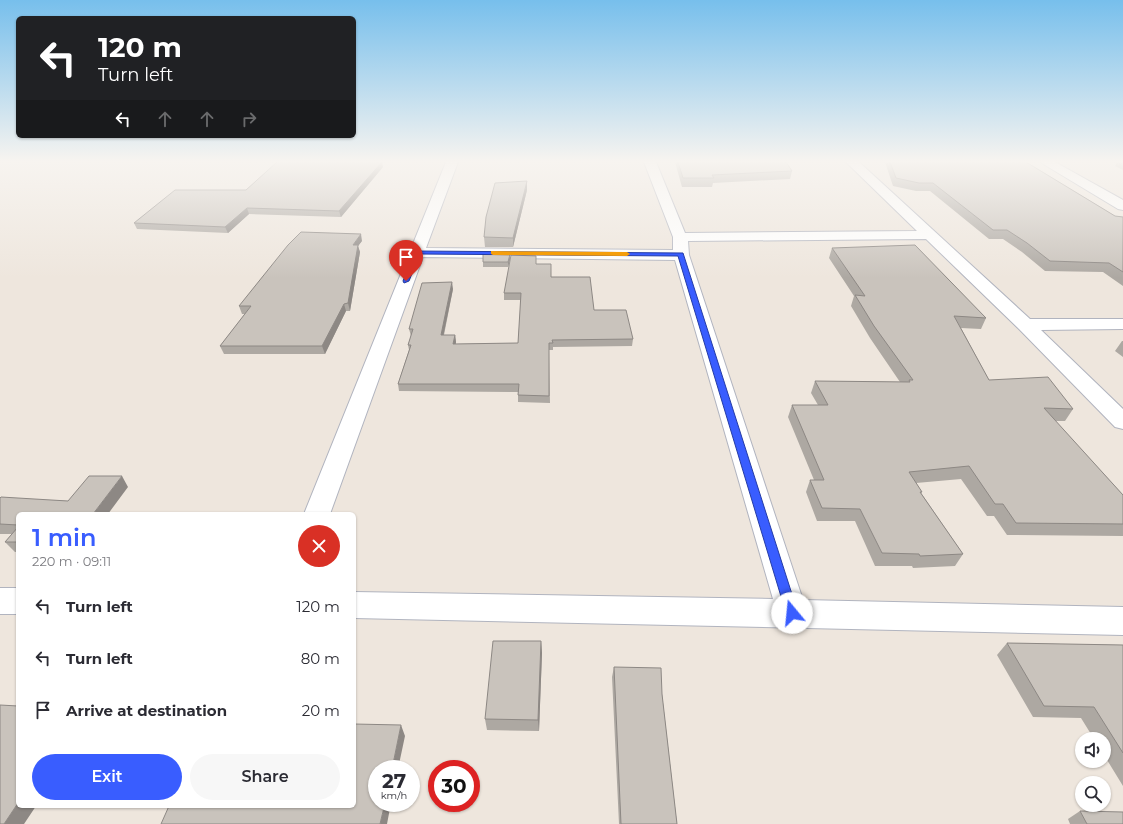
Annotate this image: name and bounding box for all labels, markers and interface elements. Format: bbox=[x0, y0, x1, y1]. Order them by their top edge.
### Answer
text: 120 m bbox=[98, 30, 182, 64]
icon: left bbox=[32, 32, 84, 84]
text: Turn left bbox=[98, 64, 173, 86]
icon: left bbox=[112, 108, 134, 130]
icon: ahead bbox=[154, 108, 176, 130]
icon: ahead bbox=[196, 108, 218, 130]
icon: right bbox=[238, 108, 260, 130]
pin bbox=[389, 240, 423, 281]
icon: arrive bbox=[395, 246, 417, 268]
text: 1 min bbox=[32, 523, 96, 552]
button: close bbox=[298, 525, 340, 567]
text: 220 m · 09:11 bbox=[32, 553, 111, 569]
position arrow bbox=[771, 592, 813, 634]
icon: left bbox=[32, 595, 54, 617]
text: Turn left bbox=[66, 597, 133, 616]
text: 120 m bbox=[296, 597, 340, 616]
icon: left bbox=[32, 647, 54, 669]
text: Turn left bbox=[66, 649, 133, 668]
text: 80 m bbox=[301, 649, 340, 668]
icon: arrive bbox=[32, 699, 54, 721]
text: Arrive at destination bbox=[66, 701, 227, 720]
text: 20 m bbox=[302, 701, 340, 720]
map controls bbox=[1075, 732, 1111, 812]
button: sound bbox=[1075, 732, 1111, 768]
button: Exit bbox=[32, 754, 182, 800]
button: Share bbox=[190, 754, 340, 800]
speed limit sign: 30 bbox=[428, 760, 480, 812]
text: 27 bbox=[382, 769, 406, 793]
button: search bbox=[1075, 776, 1111, 812]
text: km/h bbox=[381, 789, 407, 802]

